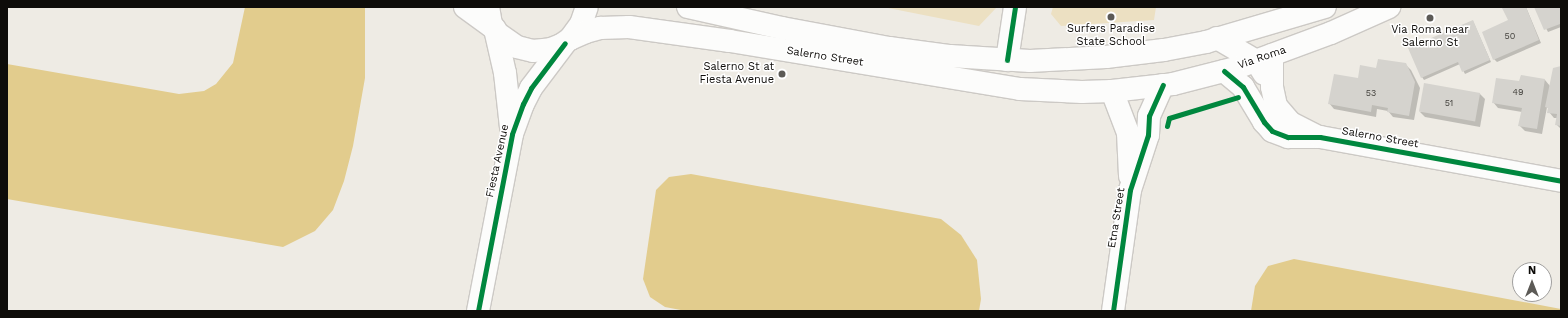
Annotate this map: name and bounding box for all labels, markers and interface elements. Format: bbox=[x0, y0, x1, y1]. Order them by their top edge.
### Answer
marker: Surfers Paradise State School bbox=[1106, 12, 1116, 22]
marker: Via Roma near Salerno St bbox=[1425, 13, 1435, 23]
place label: Surfers Paradise State School bbox=[1067, 23, 1155, 49]
place label: Via Roma near Salerno St bbox=[1391, 24, 1469, 50]
house number: 50 bbox=[1505, 31, 1515, 41]
street label: Salerno Street bbox=[786, 44, 864, 70]
street label: Via Roma bbox=[1236, 44, 1288, 72]
place label: Salerno St at Fiesta Avenue bbox=[699, 61, 774, 87]
marker: Salerno St at Fiesta Avenue bbox=[777, 69, 787, 79]
house number: 49 bbox=[1512, 87, 1524, 97]
house number: 53 bbox=[1366, 88, 1376, 98]
house number: 51 bbox=[1445, 98, 1453, 108]
street label: Fiesta Avenue bbox=[484, 123, 512, 199]
street label: Salerno Street bbox=[1341, 125, 1419, 151]
street label: Etna Street bbox=[1106, 187, 1128, 249]
north arrow bbox=[1512, 262, 1552, 302]
text: N bbox=[1528, 264, 1536, 277]

